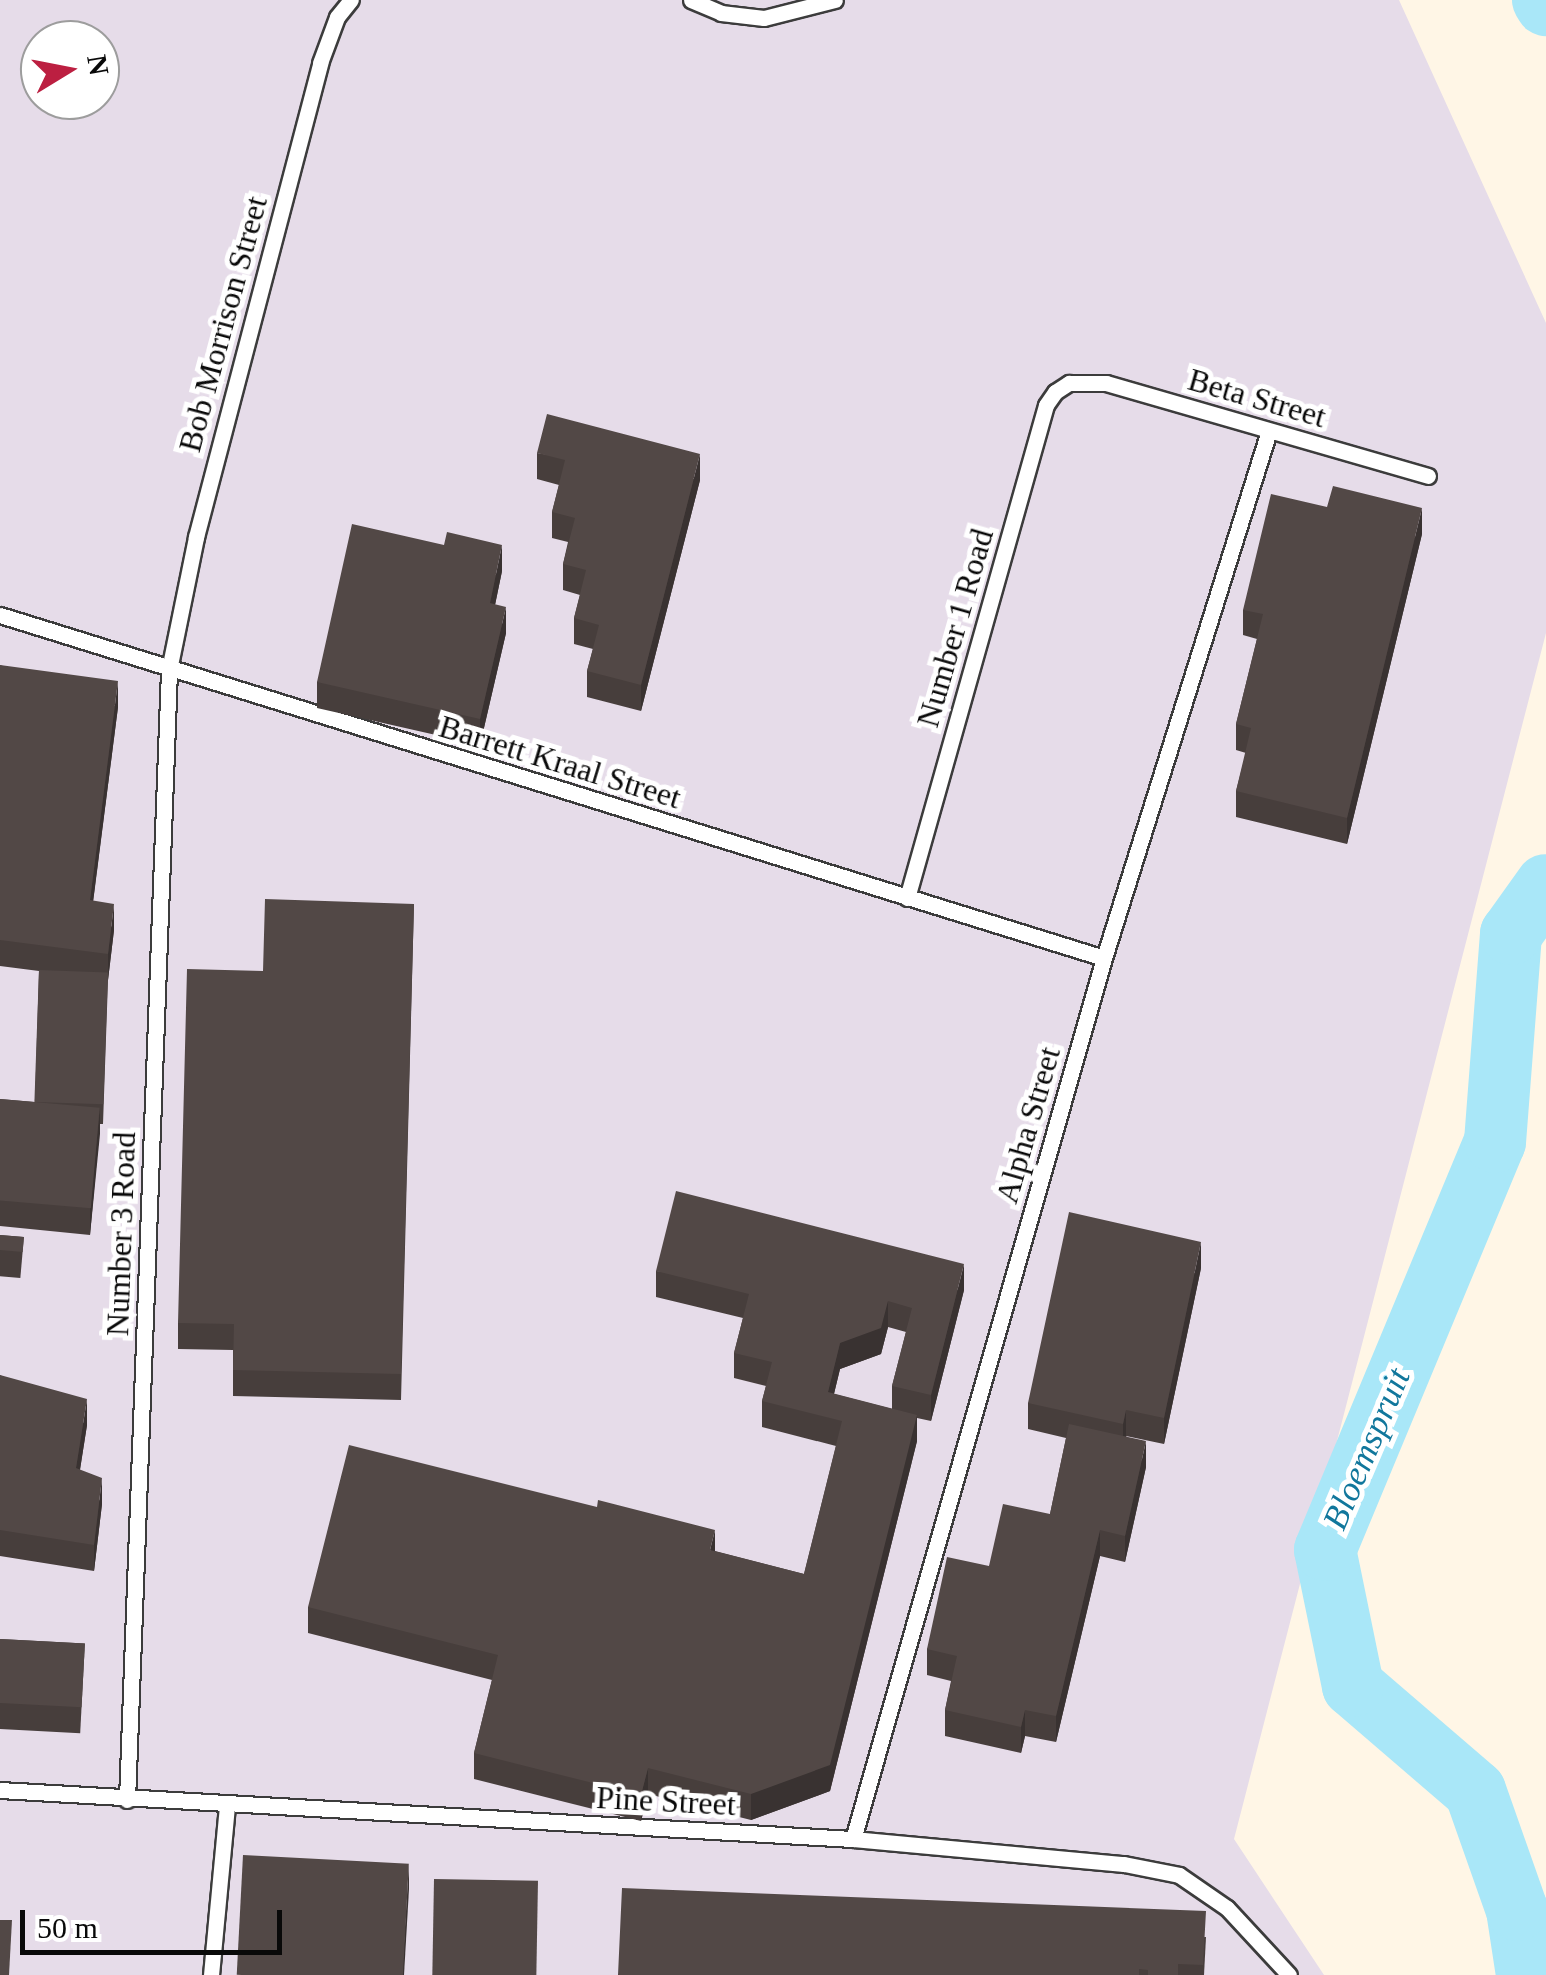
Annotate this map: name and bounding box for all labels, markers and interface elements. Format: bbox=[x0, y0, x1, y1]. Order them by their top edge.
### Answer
north arrow bbox=[20, 20, 120, 120]
text: N bbox=[81, 52, 115, 78]
street label: Bob Morrison Street bbox=[170, 192, 276, 456]
street label: Beta Street bbox=[1184, 360, 1330, 436]
street label: Number 1 Road bbox=[908, 524, 1002, 732]
street label: Barrett Kraal Street bbox=[435, 707, 685, 817]
street label: Alpha Street bbox=[987, 1042, 1069, 1208]
street label: Number 3 Road bbox=[98, 1131, 144, 1337]
water label: Bloemspruit bbox=[1314, 1362, 1420, 1536]
street label: Pine Street bbox=[595, 1778, 737, 1824]
scale bar bbox=[25, 1890, 288, 1952]
text: 50 m bbox=[37, 1911, 98, 1944]

